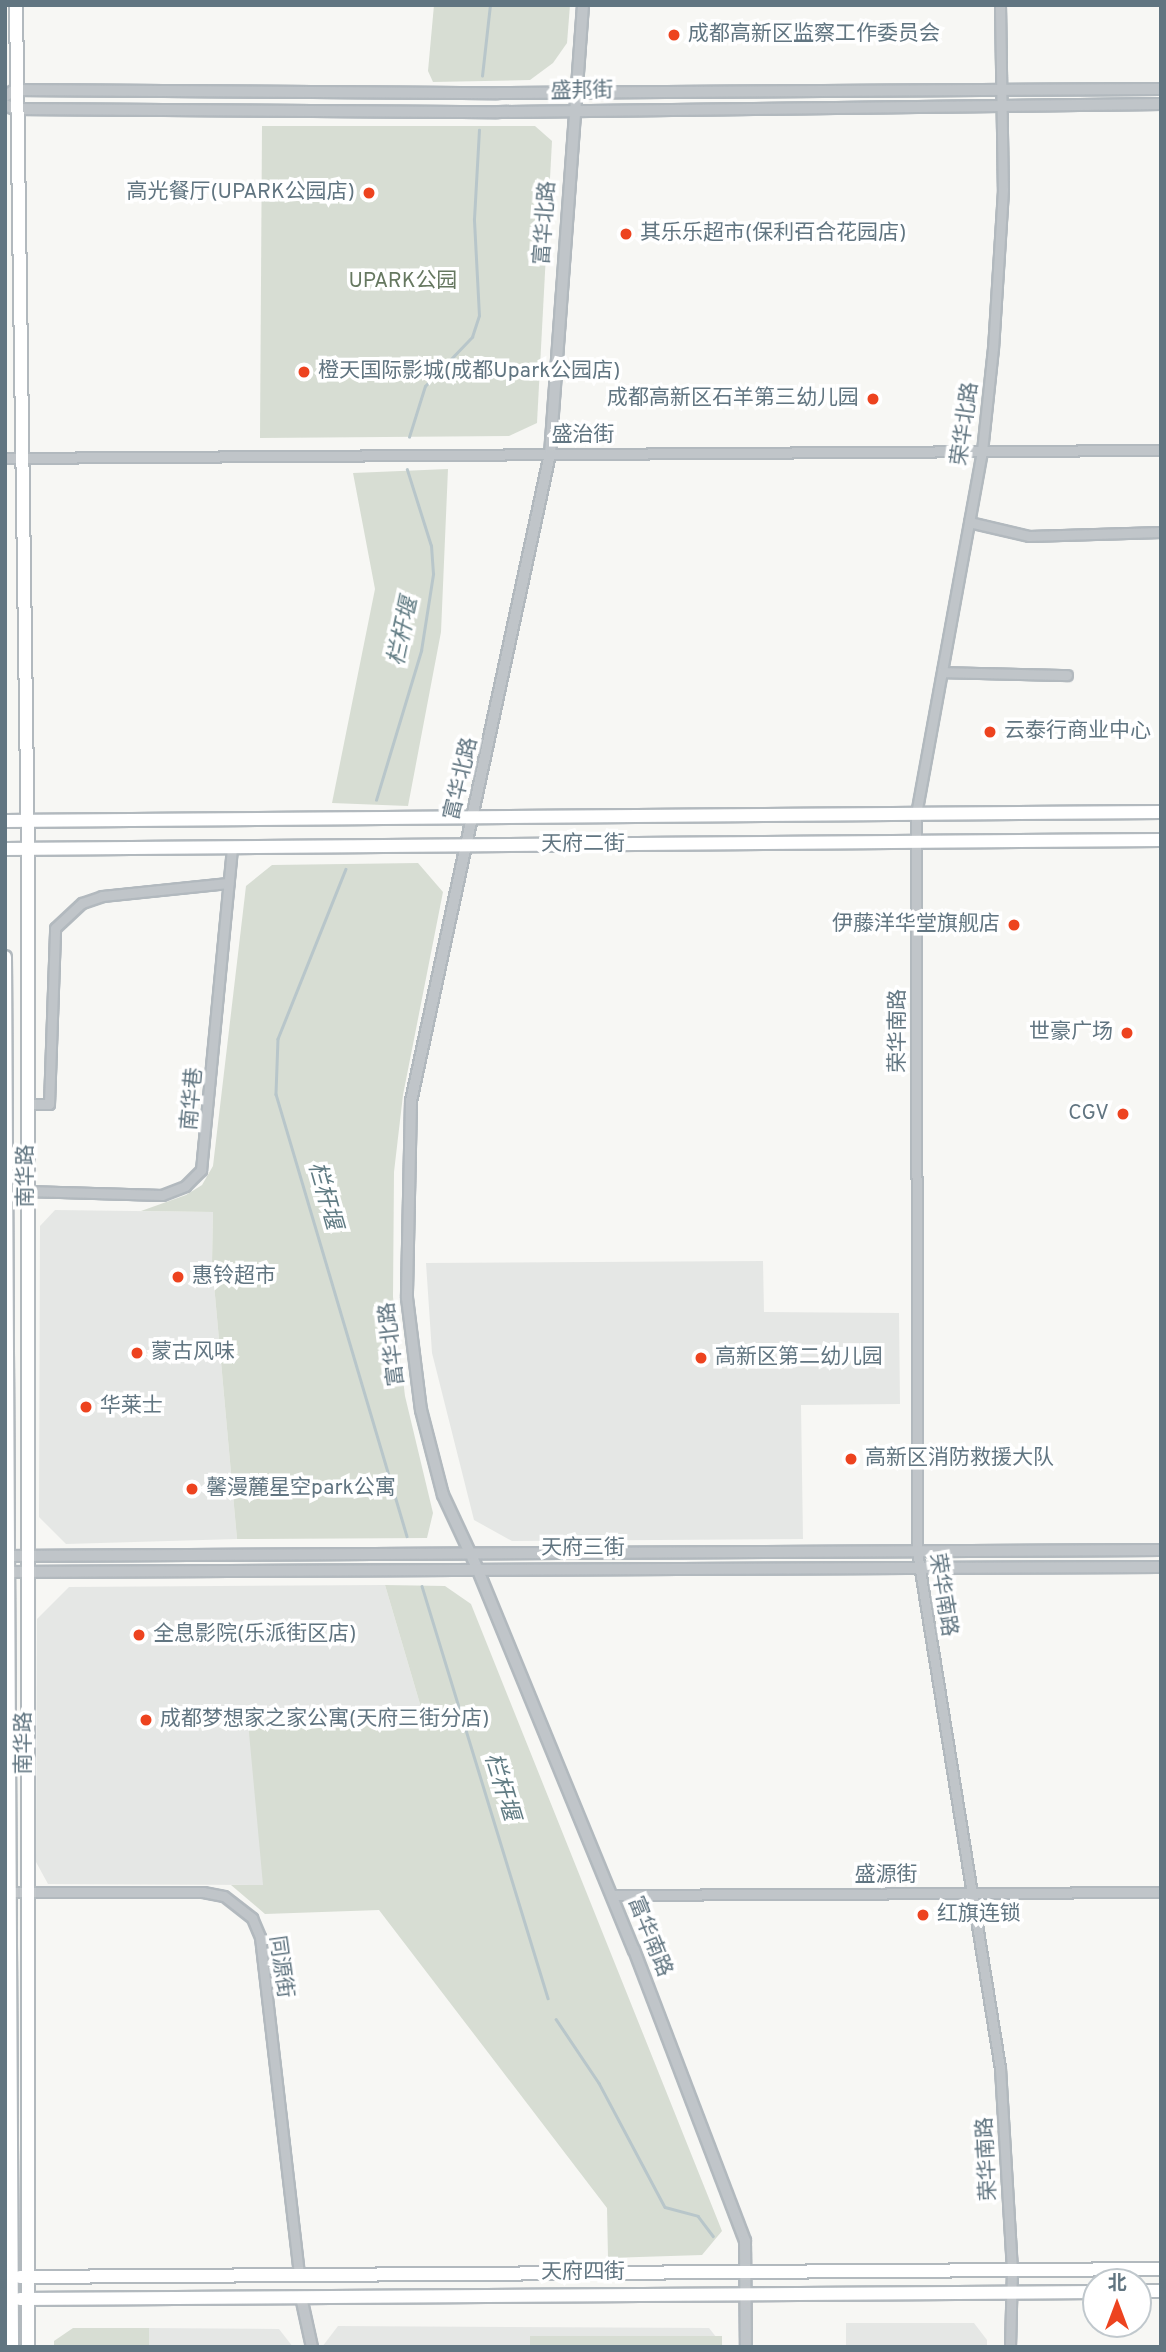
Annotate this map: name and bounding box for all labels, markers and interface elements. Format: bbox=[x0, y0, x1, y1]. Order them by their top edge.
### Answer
place label: 成都高新区监察工作委员会 bbox=[688, 22, 940, 48]
marker: 成都高新区监察工作委员会 bbox=[666, 27, 682, 43]
street label: 盛邦街 bbox=[550, 79, 614, 105]
place label: 高光餐厅(UPARK公园店) bbox=[126, 180, 355, 206]
street label: 富华北路 bbox=[531, 180, 561, 266]
marker: 高光餐厅(UPARK公园店) bbox=[361, 185, 377, 201]
place label: 其乐乐超市(保利·百合花园店) bbox=[640, 221, 906, 247]
marker: 其乐乐超市(保利·百合花园店) bbox=[618, 226, 634, 242]
park label: UPARK公园 bbox=[348, 269, 458, 295]
place label: 橙天国际影城(成都Upark公园店) bbox=[318, 359, 621, 385]
marker: 橙天国际影城(成都Upark公园店) bbox=[296, 364, 312, 380]
street label: 荣华北路 bbox=[948, 381, 984, 467]
place label: 成都高新区石羊第三幼儿园 bbox=[607, 386, 859, 412]
marker: 成都高新区石羊第三幼儿园 bbox=[865, 391, 881, 407]
street label: 盛治街 bbox=[552, 423, 614, 449]
water label: 栏杆堰 bbox=[384, 595, 426, 669]
place label: 云泰行商业中心 bbox=[1004, 719, 1151, 745]
marker: 云泰行商业中心 bbox=[982, 724, 998, 740]
street label: 富华北路 bbox=[440, 735, 484, 823]
street label: 天府二街 bbox=[541, 832, 625, 858]
place label: 伊藤洋华堂旗舰店 bbox=[832, 912, 1000, 938]
marker: 伊藤洋华堂旗舰店 bbox=[1006, 917, 1022, 933]
street label: 荣华南路 bbox=[886, 989, 912, 1073]
place label: 世豪广场 bbox=[1029, 1020, 1113, 1046]
marker: 世豪广场 bbox=[1119, 1025, 1135, 1041]
street label: 南华巷 bbox=[178, 1067, 208, 1131]
place label: CGV bbox=[1068, 1101, 1109, 1127]
marker: CGV bbox=[1115, 1106, 1131, 1122]
street label: 南华路 bbox=[14, 1145, 40, 1207]
water label: 栏杆堰 bbox=[300, 1159, 346, 1233]
place label: 惠铃超市 bbox=[192, 1264, 276, 1290]
marker: 惠铃超市 bbox=[170, 1269, 186, 1285]
street label: 富华北路 bbox=[375, 1301, 411, 1387]
place label: 蒙古风味 bbox=[151, 1340, 235, 1366]
marker: 蒙古风味 bbox=[129, 1345, 145, 1361]
place label: 高新区第二幼儿园 bbox=[715, 1345, 883, 1371]
marker: 高新区第二幼儿园 bbox=[693, 1350, 709, 1366]
place label: 华莱士 bbox=[100, 1394, 163, 1420]
marker: 华莱士 bbox=[78, 1399, 94, 1415]
place label: 高新区消防救援大队 bbox=[865, 1446, 1054, 1472]
marker: 高新区消防救援大队 bbox=[843, 1451, 859, 1467]
place label: 馨漫麓星空park公寓 bbox=[206, 1476, 396, 1502]
marker: 馨漫麓星空park公寓 bbox=[184, 1481, 200, 1497]
street label: 天府三街 bbox=[541, 1536, 625, 1562]
street label: 荣华南路 bbox=[923, 1552, 961, 1638]
place label: 全息影院(乐派街区店) bbox=[153, 1622, 356, 1648]
marker: 全息影院(乐派街区店) bbox=[131, 1627, 147, 1643]
place label: 成都梦想家之家公寓(天府三街分店) bbox=[160, 1707, 489, 1733]
street label: 南华路 bbox=[12, 1712, 38, 1774]
marker: 成都梦想家之家公寓(天府三街分店) bbox=[138, 1712, 154, 1728]
water label: 栏杆堰 bbox=[477, 1750, 523, 1824]
street label: 盛源街 bbox=[855, 1863, 917, 1889]
street label: 富华南路 bbox=[622, 1893, 676, 1981]
place label: 红旗连锁 bbox=[937, 1902, 1021, 1928]
marker: 红旗连锁 bbox=[915, 1907, 931, 1923]
street label: 同源街 bbox=[263, 1934, 297, 2000]
street label: 荣华南路 bbox=[973, 2116, 1003, 2202]
street label: 天府四街 bbox=[541, 2260, 625, 2286]
north arrow bbox=[1082, 2268, 1152, 2338]
text: 北 bbox=[1107, 2272, 1127, 2296]

